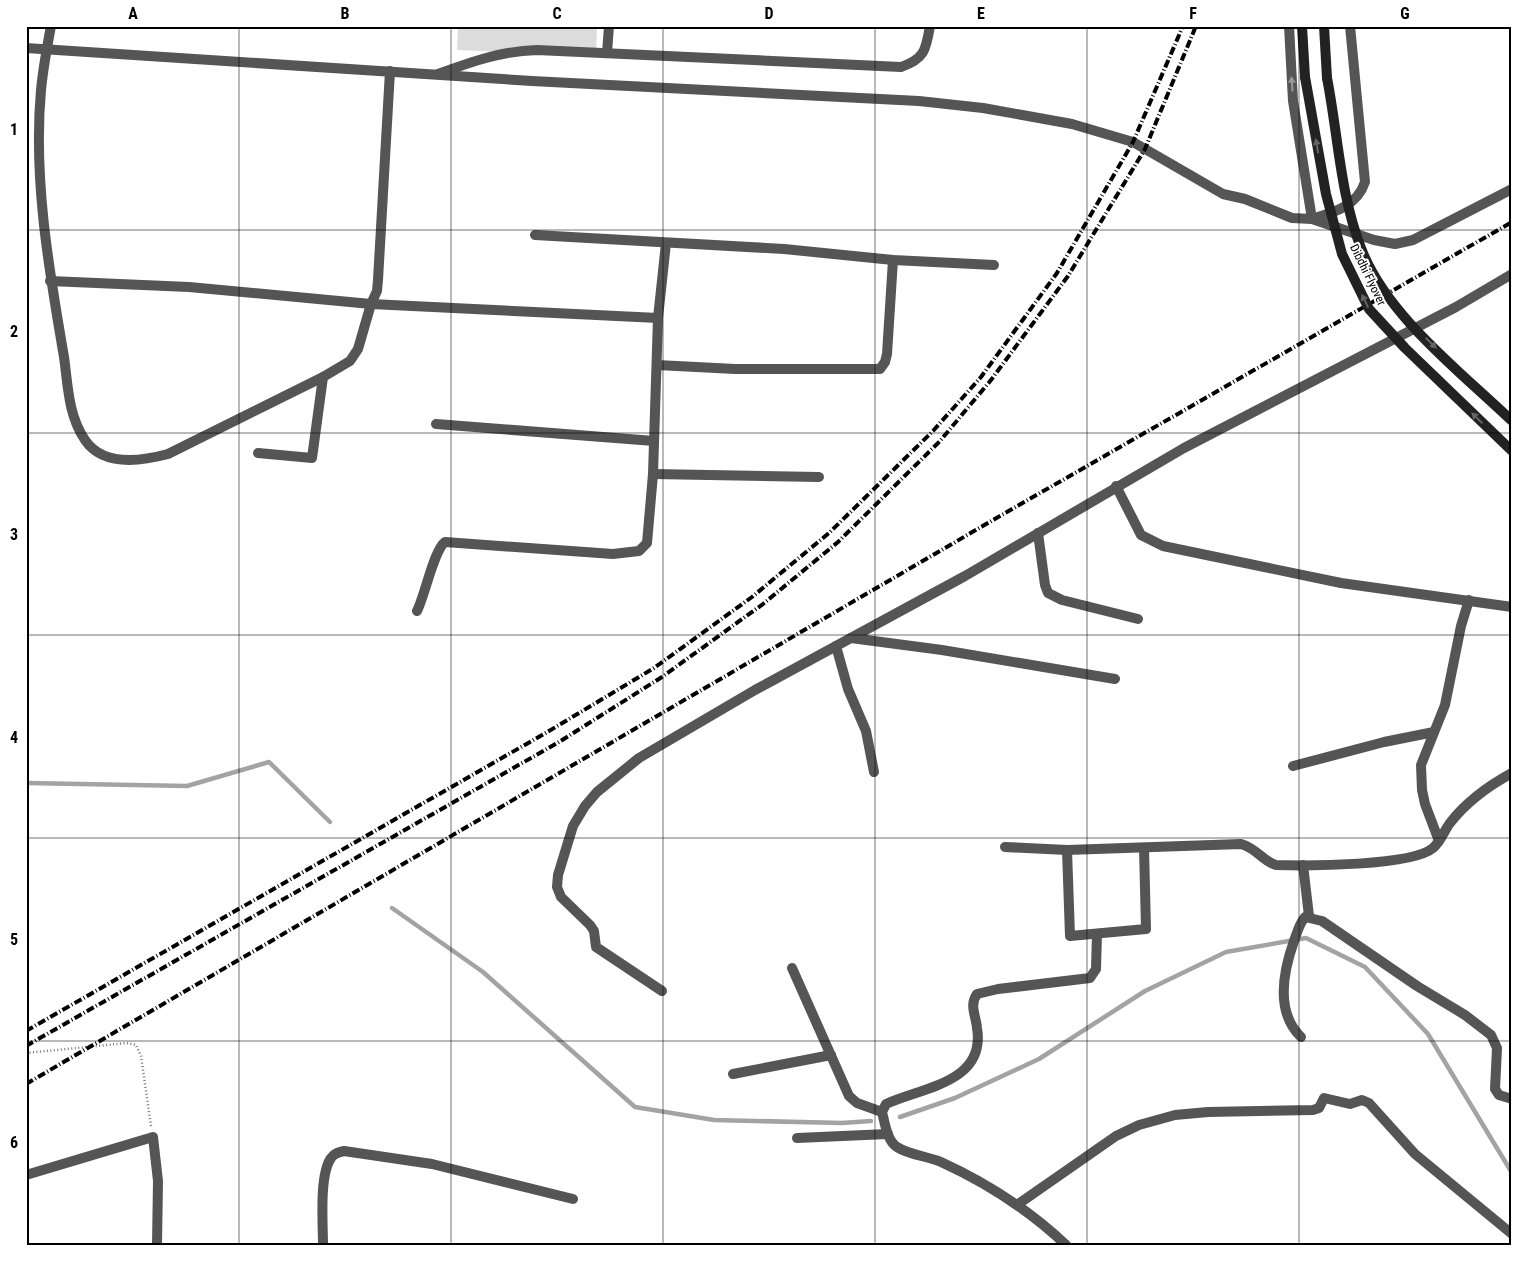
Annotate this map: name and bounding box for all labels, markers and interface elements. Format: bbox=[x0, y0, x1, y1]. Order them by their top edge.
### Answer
text: A bbox=[128, 4, 138, 23]
text: B bbox=[341, 4, 350, 23]
text: C bbox=[552, 4, 562, 23]
text: D bbox=[764, 4, 774, 23]
text: E bbox=[977, 4, 985, 23]
text: F bbox=[1189, 4, 1197, 23]
text: G bbox=[1400, 4, 1410, 23]
one-way arrow bbox=[1288, 76, 1296, 92]
text: 1 bbox=[10, 120, 18, 139]
one-way arrow bbox=[1313, 138, 1321, 154]
street label: Dibdhi Flyover bbox=[1347, 242, 1389, 308]
one-way arrow bbox=[1360, 294, 1368, 308]
text: 2 bbox=[10, 322, 18, 341]
one-way arrow bbox=[1424, 337, 1436, 349]
one-way arrow bbox=[1471, 412, 1483, 424]
text: 3 bbox=[10, 525, 18, 544]
text: 4 bbox=[10, 728, 18, 747]
text: 5 bbox=[10, 930, 18, 949]
text: 6 bbox=[10, 1133, 18, 1152]

